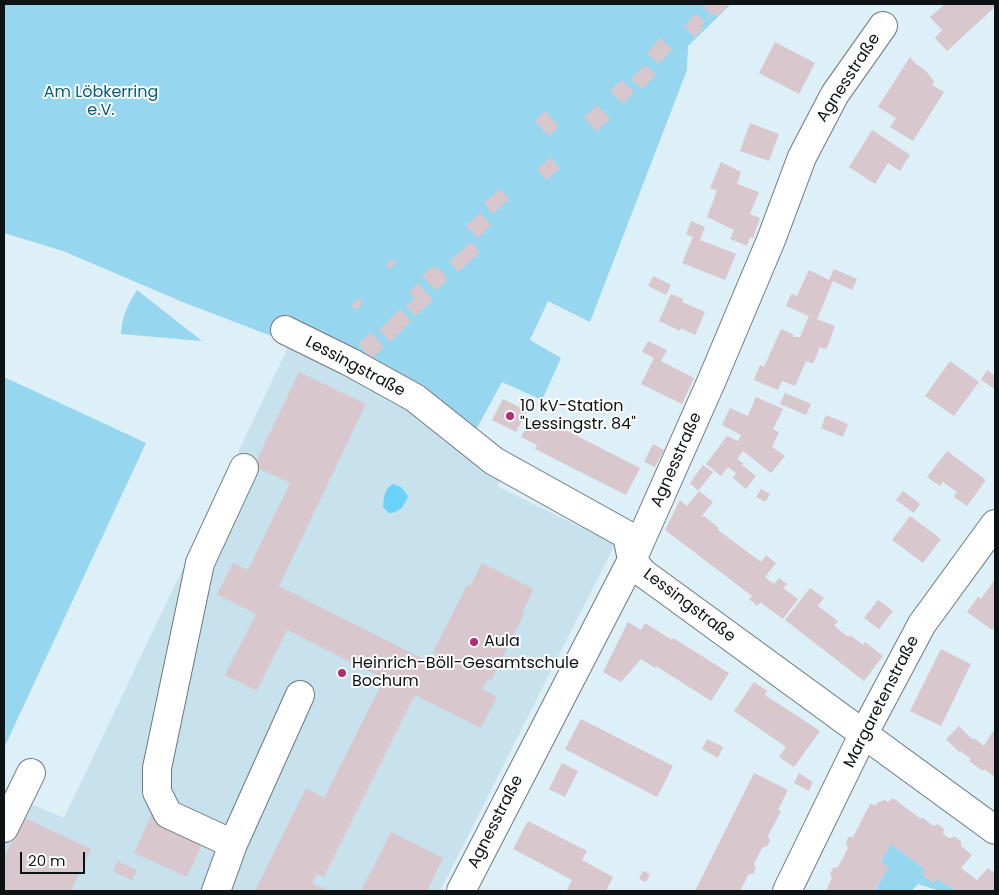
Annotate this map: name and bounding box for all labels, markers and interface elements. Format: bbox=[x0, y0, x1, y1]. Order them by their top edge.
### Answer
street label: Agnesstraße bbox=[813, 30, 885, 126]
park label: Am Löbkerring e.V. bbox=[44, 83, 158, 121]
street label: Lessingstraße bbox=[302, 333, 408, 401]
place label: 10 kV-Station "Lessingstr. 84" bbox=[520, 397, 636, 435]
marker: 10 kV-Station "Lessingstr. 84" bbox=[504, 410, 516, 422]
street label: Agnesstraße bbox=[648, 410, 706, 510]
street label: Lessingstraße bbox=[639, 565, 739, 647]
place label: Aula bbox=[484, 632, 520, 652]
street label: Margaretenstraße bbox=[840, 633, 924, 771]
marker: Aula bbox=[468, 636, 480, 648]
place label: Heinrich-Böll-Gesamtschule Bochum bbox=[352, 654, 579, 692]
marker: Heinrich-Böll-Gesamtschule Bochum bbox=[336, 667, 348, 679]
street label: Agnesstraße bbox=[464, 772, 528, 872]
scale bar bbox=[22, 842, 88, 874]
text: 20 m bbox=[28, 850, 66, 871]

